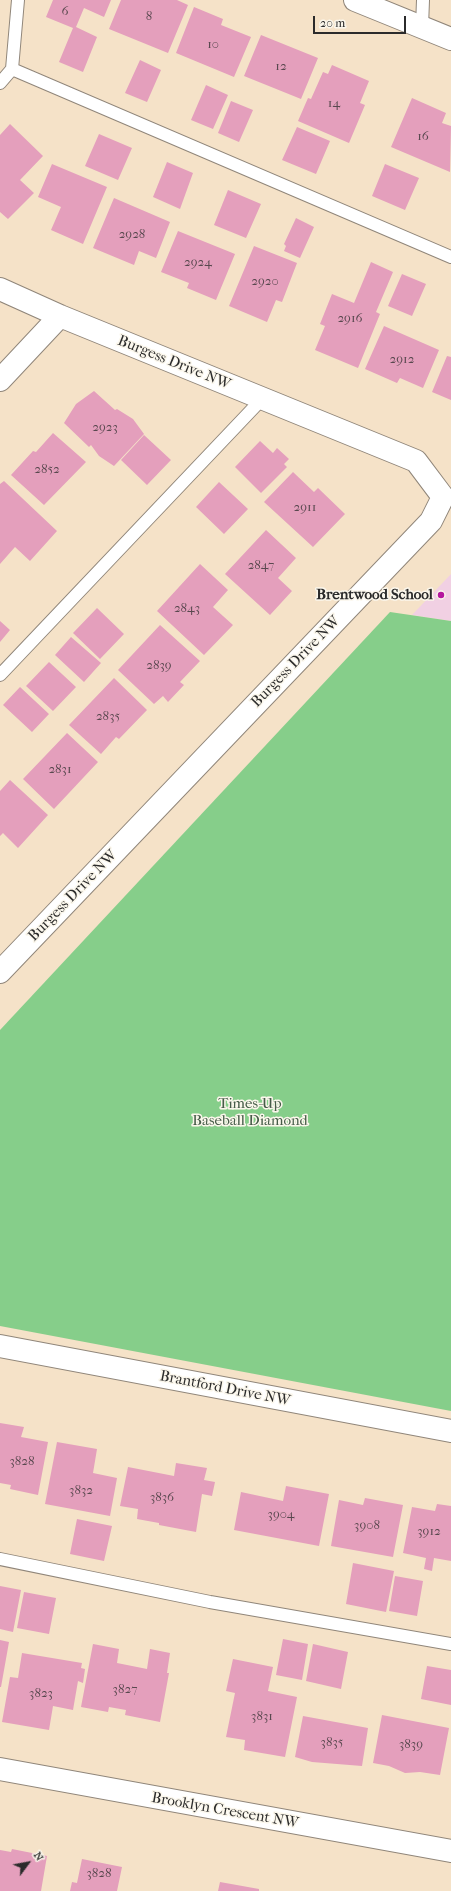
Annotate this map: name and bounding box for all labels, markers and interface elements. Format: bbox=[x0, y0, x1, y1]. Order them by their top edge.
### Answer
house number: 6 bbox=[61, 4, 69, 20]
scale bar bbox=[315, 8, 408, 34]
house number: 8 bbox=[146, 9, 152, 25]
text: 20 m bbox=[320, 16, 345, 30]
house number: 10 bbox=[207, 37, 219, 53]
house number: 12 bbox=[275, 59, 287, 75]
house number: 14 bbox=[328, 96, 340, 112]
house number: 16 bbox=[417, 129, 429, 145]
house number: 2928 bbox=[119, 227, 145, 243]
house number: 2924 bbox=[184, 255, 212, 271]
house number: 2920 bbox=[251, 274, 279, 290]
house number: 2916 bbox=[337, 311, 363, 327]
street label: Burgess Drive NW bbox=[115, 332, 233, 394]
house number: 2912 bbox=[390, 352, 414, 368]
house number: 2923 bbox=[92, 420, 118, 436]
house number: 2852 bbox=[34, 462, 60, 478]
house number: 2911 bbox=[294, 500, 316, 516]
house number: 2847 bbox=[248, 558, 274, 574]
place label: Brentwood School bbox=[316, 586, 433, 604]
marker: Brentwood School bbox=[436, 590, 446, 600]
house number: 2843 bbox=[174, 601, 200, 617]
street label: Burgess Drive NW bbox=[248, 612, 344, 712]
house number: 2839 bbox=[146, 658, 172, 674]
house number: 2835 bbox=[96, 709, 120, 725]
house number: 2831 bbox=[48, 762, 72, 778]
street label: Burgess Drive NW bbox=[25, 846, 121, 946]
park label: Times-Up Baseball Diamond bbox=[192, 1095, 308, 1130]
street label: Brantford Drive NW bbox=[158, 1368, 292, 1410]
house number: 3828 bbox=[9, 1454, 35, 1470]
house number: 3832 bbox=[69, 1483, 93, 1499]
house number: 3836 bbox=[150, 1490, 174, 1506]
house number: 3904 bbox=[268, 1507, 294, 1523]
house number: 3908 bbox=[354, 1518, 380, 1534]
house number: 3912 bbox=[417, 1524, 441, 1540]
house number: 3827 bbox=[113, 1682, 137, 1698]
house number: 3823 bbox=[29, 1686, 53, 1702]
house number: 3831 bbox=[251, 1709, 273, 1725]
house number: 3835 bbox=[321, 1735, 343, 1751]
house number: 3839 bbox=[399, 1737, 423, 1753]
street label: Brooklyn Crescent NW bbox=[150, 1789, 300, 1833]
north arrow bbox=[8, 1843, 48, 1883]
text: N bbox=[31, 1849, 46, 1863]
house number: 3828 bbox=[86, 1866, 112, 1882]

